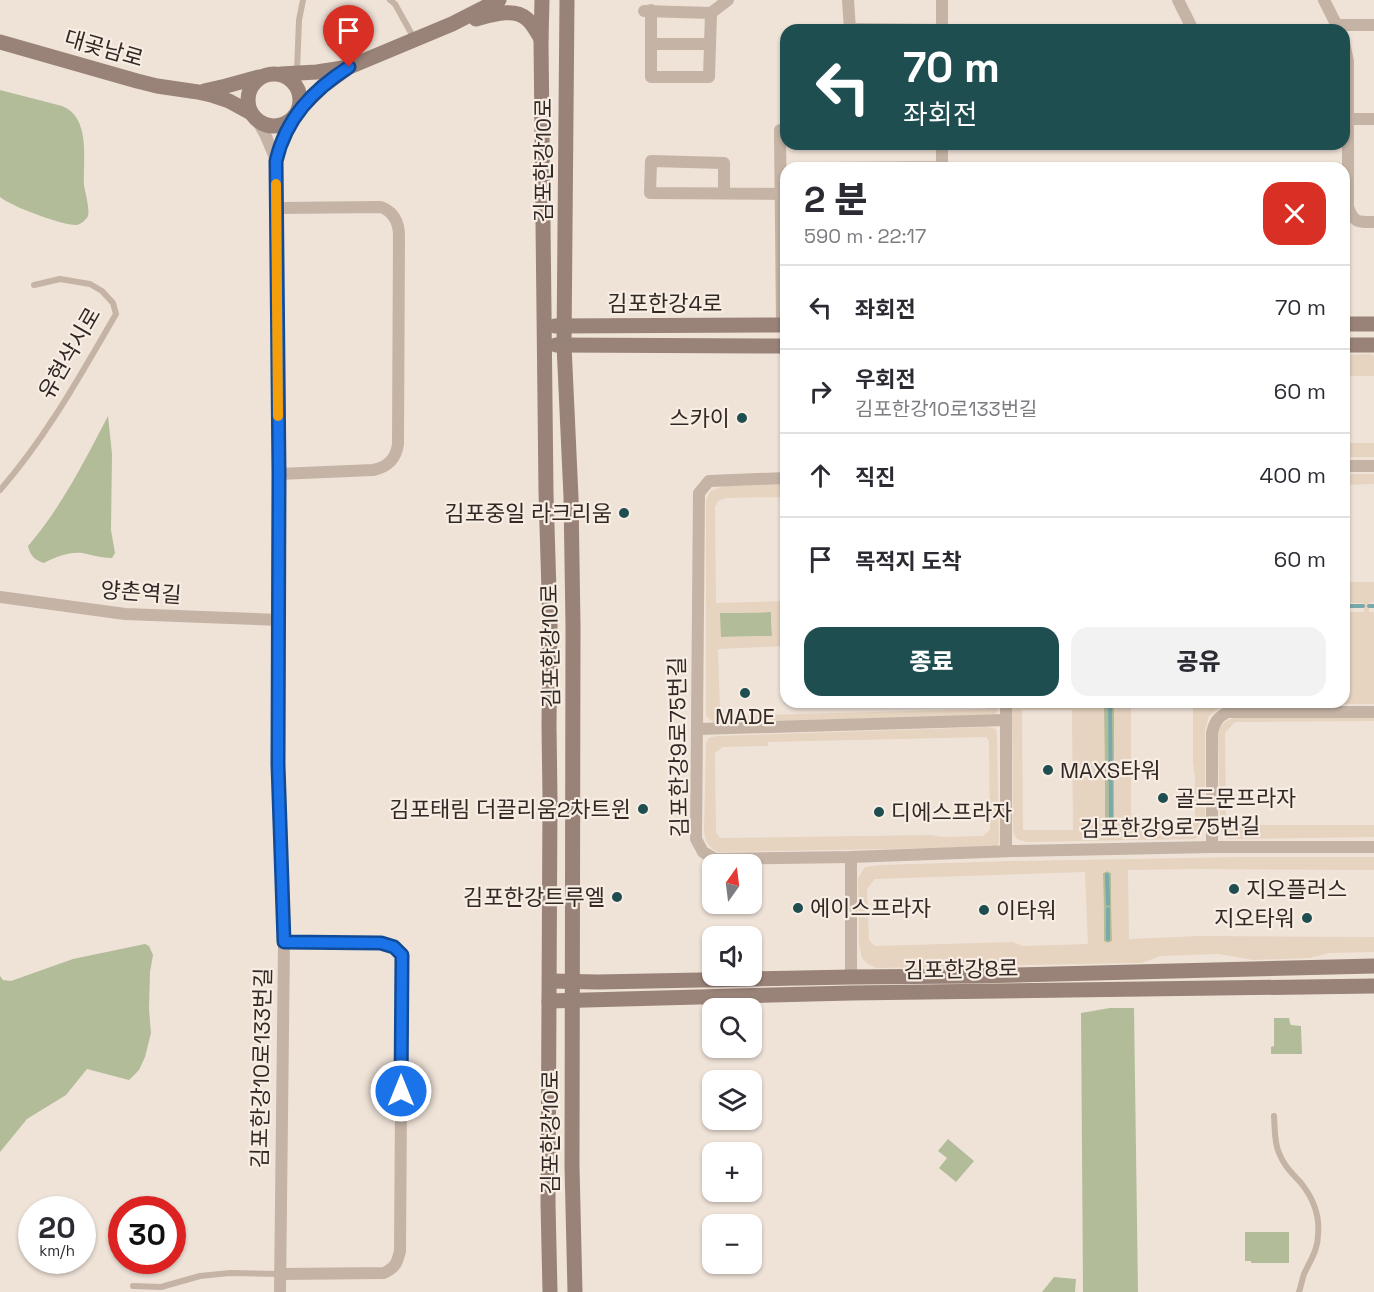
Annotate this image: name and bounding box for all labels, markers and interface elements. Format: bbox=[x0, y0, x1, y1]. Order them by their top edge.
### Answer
pin bbox=[323, 5, 374, 67]
icon: arrive bbox=[332, 14, 365, 47]
street label: 대곶남로 bbox=[61, 23, 147, 73]
text: 70 m bbox=[903, 41, 1000, 94]
icon: left bbox=[804, 48, 882, 126]
text: 좌회전 bbox=[903, 97, 978, 132]
street label: 김포한강10로 bbox=[529, 98, 557, 222]
text: 2 분 bbox=[804, 177, 868, 223]
button: close bbox=[1263, 182, 1326, 245]
text: 590 m · 22:17 bbox=[804, 223, 926, 249]
street label: 김포한강4로 bbox=[608, 289, 722, 317]
icon: left bbox=[804, 291, 837, 324]
text: 70 m bbox=[1275, 293, 1326, 321]
text: 좌회전 bbox=[855, 295, 916, 323]
street label: 유현삭시로 bbox=[32, 302, 106, 404]
text: 우회전 bbox=[855, 365, 916, 393]
icon: right bbox=[804, 375, 837, 408]
text: 60 m bbox=[1274, 377, 1326, 405]
text: 김포한강10로133번길 bbox=[855, 396, 1038, 422]
place label: 스카이 bbox=[669, 404, 730, 432]
marker: 스카이 bbox=[735, 411, 749, 425]
icon: ahead bbox=[804, 459, 837, 492]
text: 400 m bbox=[1259, 461, 1326, 489]
text: 직진 bbox=[855, 463, 895, 491]
place label: 김포중일 라크리움 bbox=[444, 499, 612, 527]
marker: 김포중일 라크리움 bbox=[617, 506, 631, 520]
icon: arrive bbox=[804, 543, 837, 576]
text: 60 m bbox=[1274, 545, 1326, 573]
text: 목적지 도착 bbox=[855, 547, 962, 575]
street label: 양촌역길 bbox=[100, 575, 182, 609]
street label: 김포한강10로 bbox=[535, 584, 565, 708]
button: 종료 bbox=[804, 627, 1059, 696]
button: 공유 bbox=[1071, 627, 1326, 696]
street label: 김포한강9로75번길 bbox=[662, 656, 694, 838]
marker: MADE bbox=[738, 686, 752, 700]
place label: MADE bbox=[715, 702, 775, 730]
place label: MAXS타워 bbox=[1060, 756, 1161, 784]
marker: MAXS타워 bbox=[1041, 763, 1055, 777]
place label: 골드문프라자 bbox=[1175, 784, 1296, 812]
marker: 골드문프라자 bbox=[1156, 791, 1170, 805]
place label: 김포태림 더끌리움2차트윈 bbox=[389, 795, 631, 823]
place label: 디에스프라자 bbox=[891, 798, 1012, 826]
marker: 김포태림 더끌리움2차트윈 bbox=[636, 802, 650, 816]
marker: 디에스프라자 bbox=[872, 805, 886, 819]
street label: 김포한강9로75번길 bbox=[1079, 811, 1261, 843]
north arrow bbox=[702, 854, 762, 914]
map controls bbox=[702, 854, 762, 1274]
place label: 지오플러스 bbox=[1246, 875, 1347, 903]
marker: 지오플러스 bbox=[1227, 882, 1241, 896]
place label: 김포한강트루엘 bbox=[463, 883, 605, 911]
marker: 김포한강트루엘 bbox=[610, 890, 624, 904]
place label: 에이스프라자 bbox=[810, 894, 931, 922]
place label: 이타워 bbox=[996, 896, 1057, 924]
marker: 에이스프라자 bbox=[791, 901, 805, 915]
marker: 이타워 bbox=[977, 903, 991, 917]
place label: 지오타워 bbox=[1214, 904, 1295, 932]
marker: 지오타워 bbox=[1300, 911, 1314, 925]
button: sound bbox=[702, 926, 762, 986]
street label: 김포한강8로 bbox=[903, 954, 1019, 984]
street label: 김포한강10로133번길 bbox=[245, 967, 277, 1169]
button: search bbox=[702, 998, 762, 1058]
position arrow bbox=[369, 1059, 433, 1123]
street label: 김포한강10로 bbox=[536, 1070, 564, 1194]
button: layers bbox=[702, 1070, 762, 1130]
button: + bbox=[702, 1142, 762, 1202]
speed limit sign: 30 bbox=[108, 1196, 186, 1274]
text: 20 bbox=[38, 1208, 76, 1247]
button: − bbox=[702, 1214, 762, 1274]
text: km/h bbox=[39, 1241, 75, 1260]

